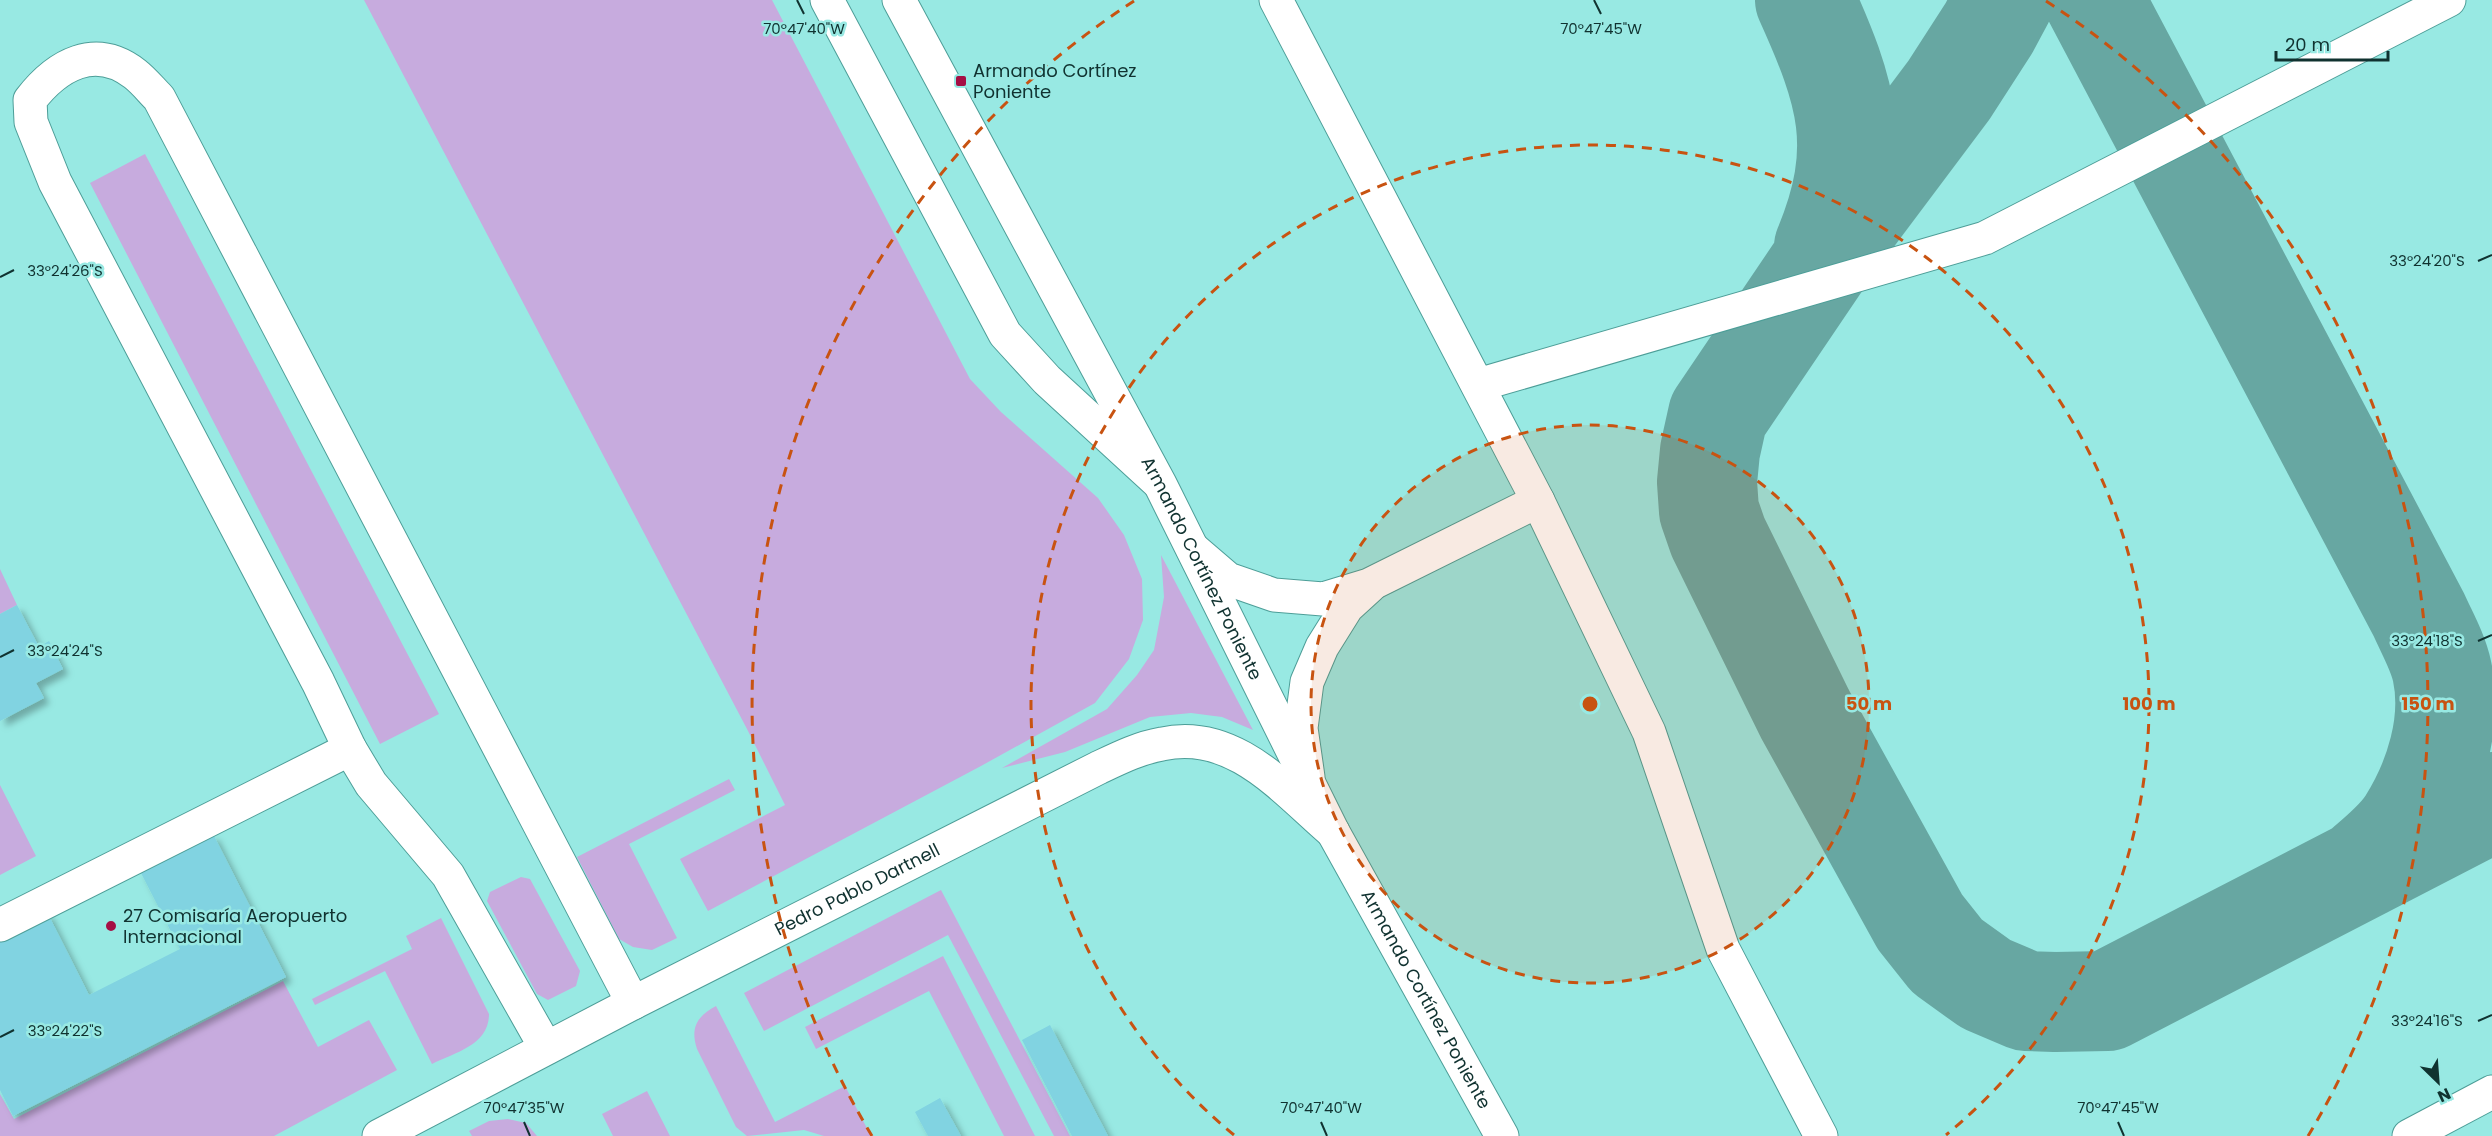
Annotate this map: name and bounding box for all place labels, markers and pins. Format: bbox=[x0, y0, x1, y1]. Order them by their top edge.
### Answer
place label: Armando Cortínez Poniente bbox=[973, 58, 1137, 104]
marker: Armando Cortínez Poniente bbox=[954, 74, 968, 88]
centre of rings bbox=[1580, 694, 1600, 714]
place label: 27 Comisaría Aeropuerto Internacional bbox=[123, 903, 347, 949]
marker: 27 Comisaría Aeropuerto Internacional bbox=[104, 919, 118, 933]

